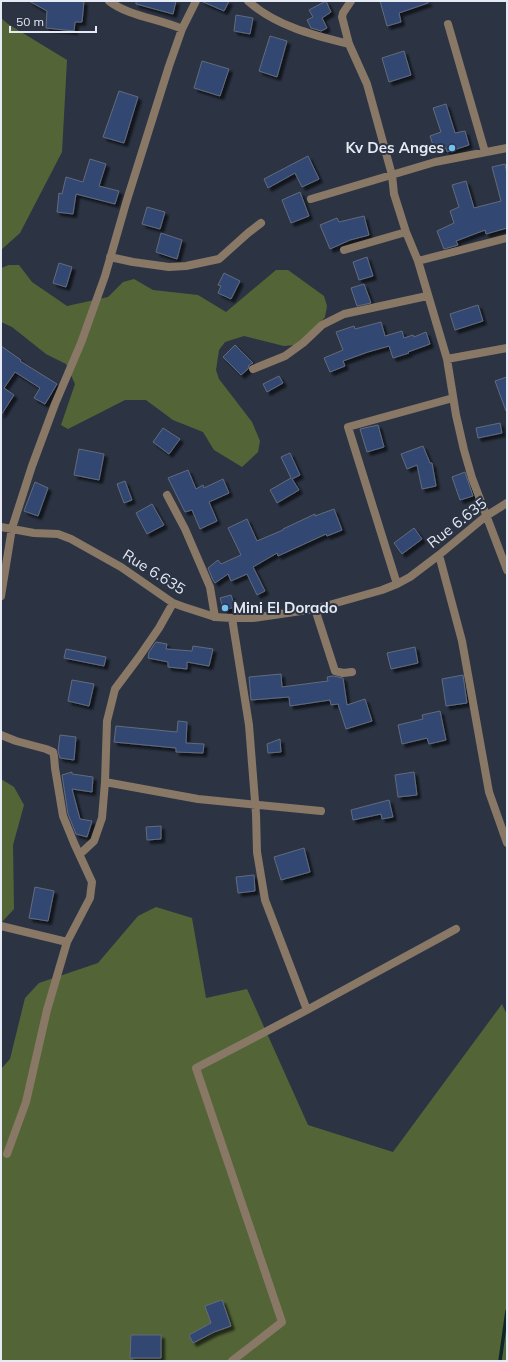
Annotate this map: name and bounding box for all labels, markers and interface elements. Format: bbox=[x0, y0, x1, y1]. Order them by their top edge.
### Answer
scale bar bbox=[10, 8, 96, 34]
text: 50 m bbox=[16, 14, 44, 29]
place label: Kv Des Anges bbox=[346, 138, 444, 157]
marker: Kv Des Anges bbox=[447, 143, 457, 153]
street label: Rue 6.635 bbox=[423, 493, 490, 552]
street label: Rue 6.635 bbox=[119, 545, 189, 598]
place label: Mini El Dorado bbox=[233, 598, 338, 617]
marker: Mini El Dorado bbox=[220, 603, 230, 613]

